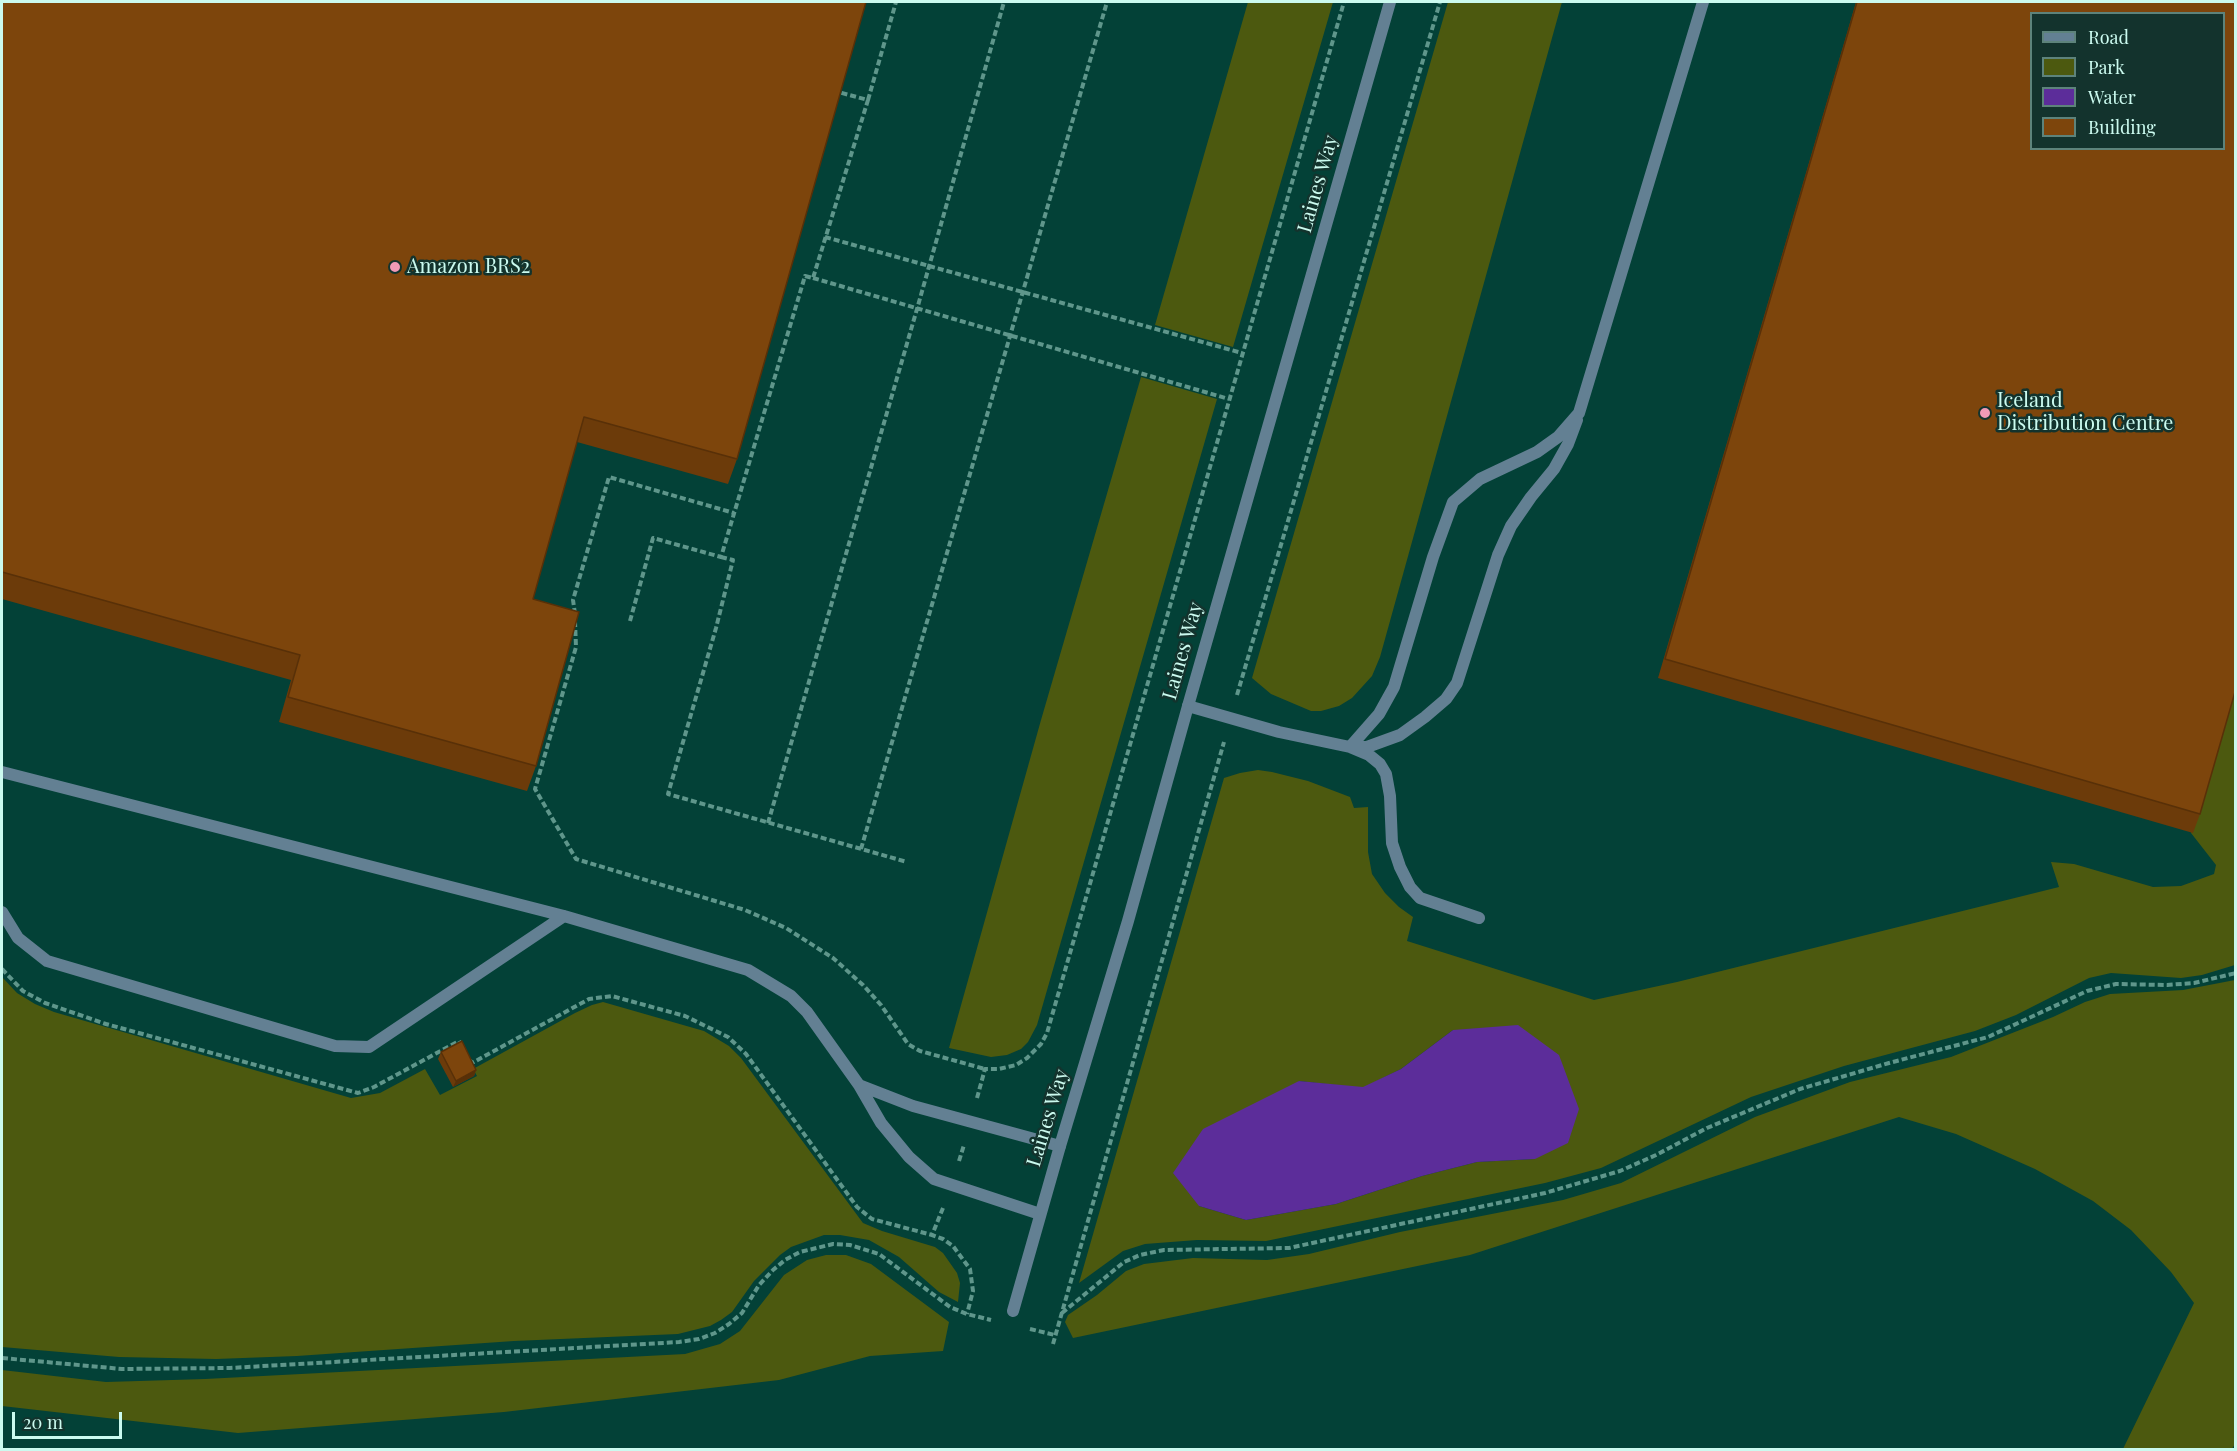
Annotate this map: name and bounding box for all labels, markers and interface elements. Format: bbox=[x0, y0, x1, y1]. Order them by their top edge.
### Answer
legend bbox=[2030, 12, 2225, 150]
text: Road bbox=[2088, 25, 2129, 49]
text: Park bbox=[2088, 55, 2125, 79]
text: Water bbox=[2088, 85, 2136, 109]
text: Building bbox=[2088, 115, 2156, 139]
street label: Laines Way bbox=[1293, 132, 1343, 236]
place label: Amazon BRS2 bbox=[407, 255, 530, 279]
marker: Amazon BRS2 bbox=[388, 260, 402, 274]
place label: Iceland Distribution Centre bbox=[1997, 389, 2173, 436]
marker: Iceland Distribution Centre bbox=[1978, 406, 1992, 420]
street label: Laines Way bbox=[1158, 599, 1208, 703]
street label: Laines Way bbox=[1022, 1066, 1074, 1170]
scale bar bbox=[15, 1400, 124, 1438]
text: 20 m bbox=[23, 1410, 63, 1434]

